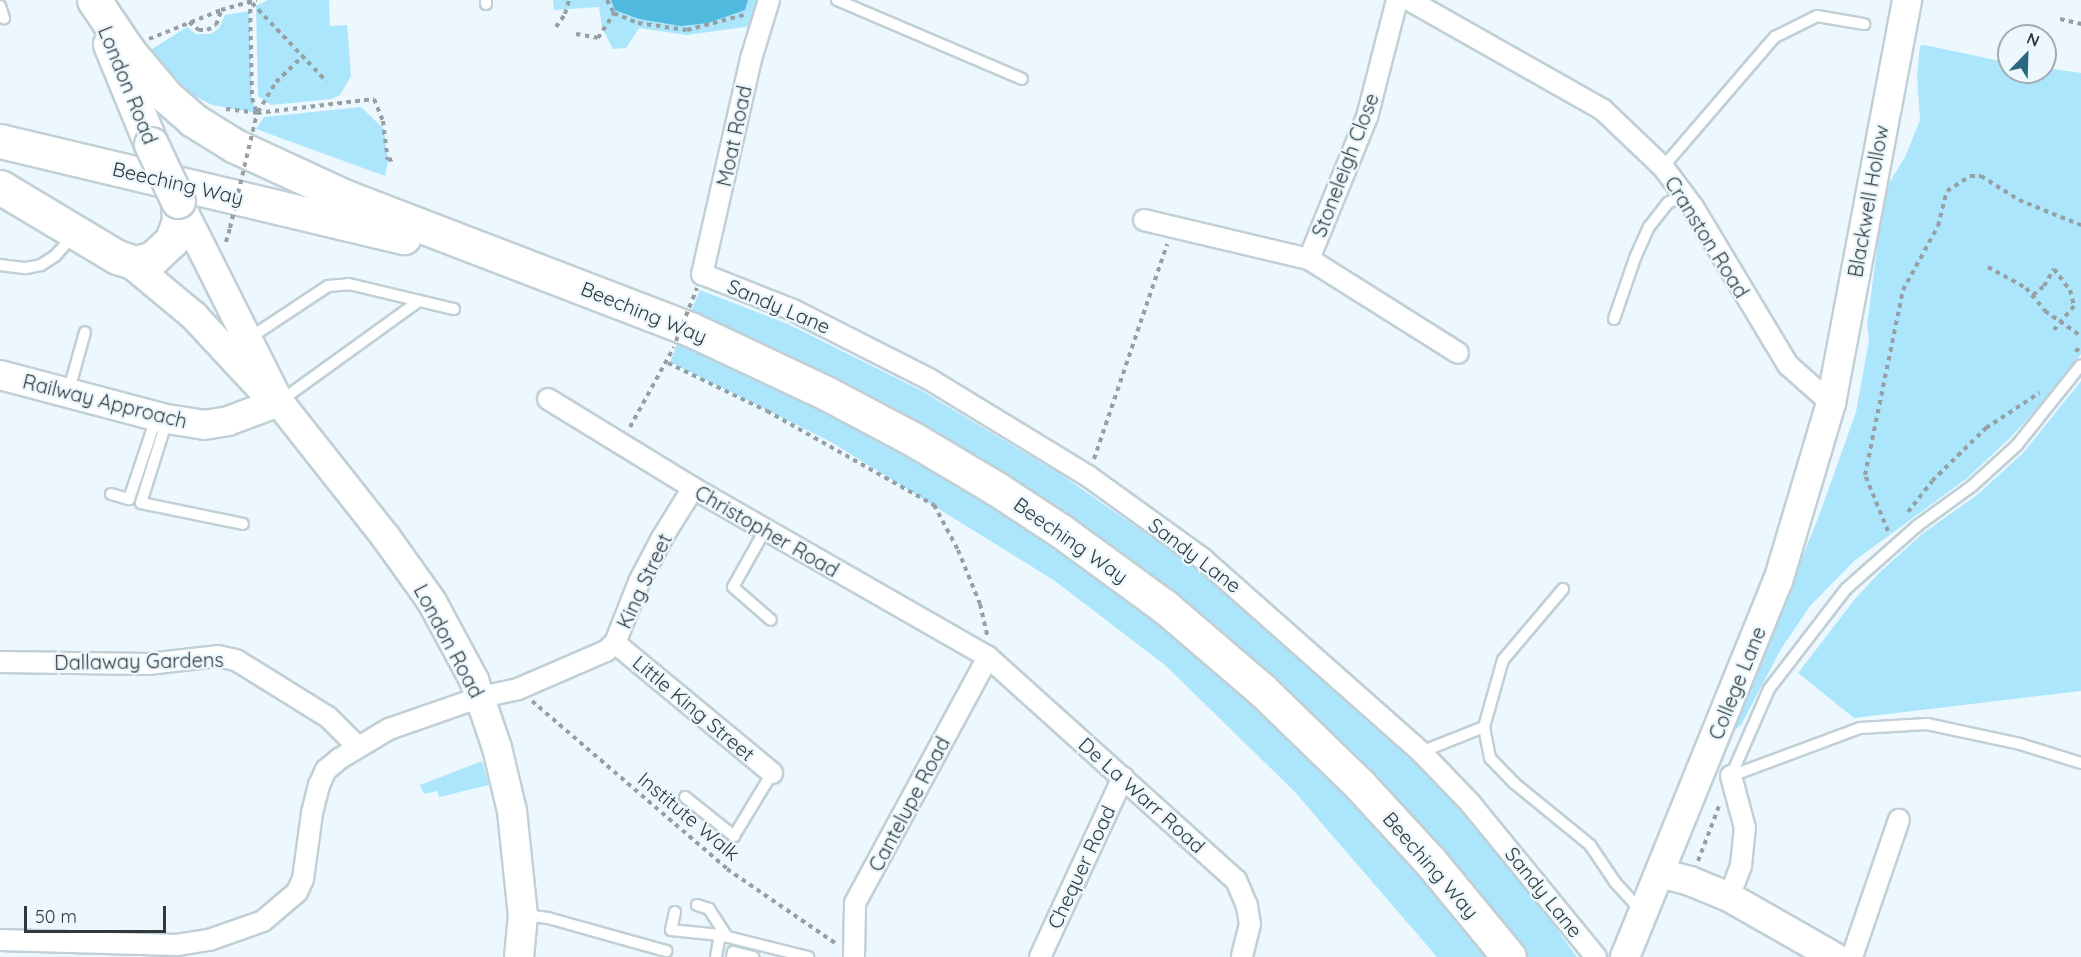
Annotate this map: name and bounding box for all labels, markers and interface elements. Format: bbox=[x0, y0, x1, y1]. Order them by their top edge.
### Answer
street label: London Road bbox=[93, 23, 163, 147]
north arrow bbox=[1997, 24, 2057, 84]
text: N bbox=[2024, 28, 2043, 51]
street label: Moat Road bbox=[712, 83, 756, 189]
street label: Stoneleigh Close bbox=[1306, 90, 1384, 240]
street label: Blackwell Hollow bbox=[1843, 123, 1893, 279]
street label: Beeching Way bbox=[110, 156, 246, 210]
street label: Cranston Road bbox=[1660, 172, 1754, 302]
street label: Sandy Lane bbox=[724, 274, 834, 338]
street label: Beeching Way bbox=[578, 276, 710, 348]
street label: Railway Approach bbox=[20, 369, 190, 433]
street label: Christopher Road bbox=[691, 480, 843, 582]
street label: Beeching Way bbox=[1009, 492, 1133, 588]
street label: Sandy Lane bbox=[1144, 512, 1246, 598]
street label: King Street bbox=[612, 530, 676, 632]
street label: London Road bbox=[409, 580, 489, 702]
street label: College Lane bbox=[1703, 623, 1771, 743]
street label: Dallaway Gardens bbox=[54, 648, 224, 674]
street label: Little King Street bbox=[628, 650, 760, 766]
street label: De La Warr Road bbox=[1074, 732, 1210, 858]
street label: Cantelupe Road bbox=[863, 733, 955, 875]
street label: Institute Walk bbox=[633, 767, 745, 865]
street label: Chequer Road bbox=[1042, 802, 1120, 932]
street label: Beeching Way bbox=[1378, 807, 1484, 923]
street label: Sandy Lane bbox=[1500, 842, 1588, 942]
scale bar bbox=[27, 894, 170, 932]
text: 50 m bbox=[35, 905, 77, 928]

